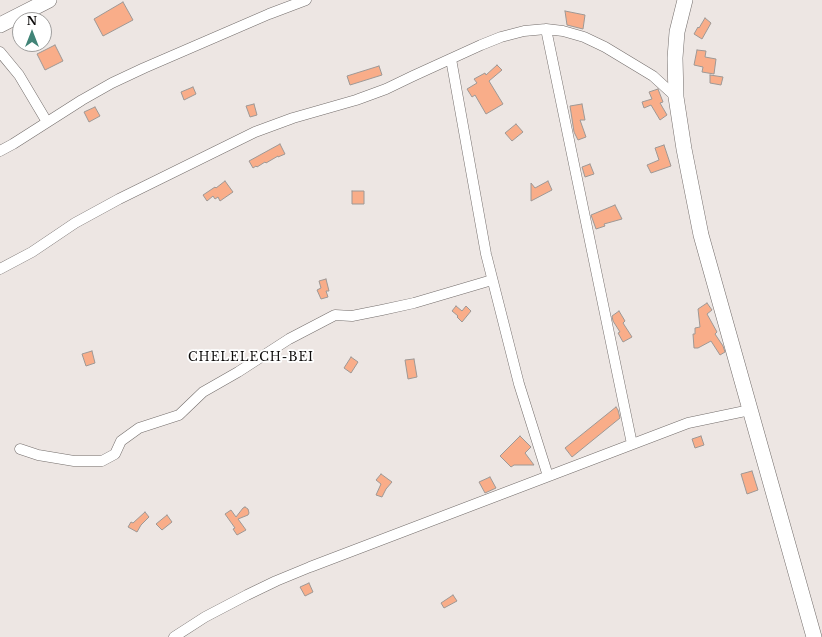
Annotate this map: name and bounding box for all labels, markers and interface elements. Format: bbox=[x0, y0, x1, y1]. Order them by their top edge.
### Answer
north arrow bbox=[12, 12, 52, 52]
text: N bbox=[27, 14, 37, 28]
district label: CHELELECH-BEI bbox=[188, 351, 314, 365]

